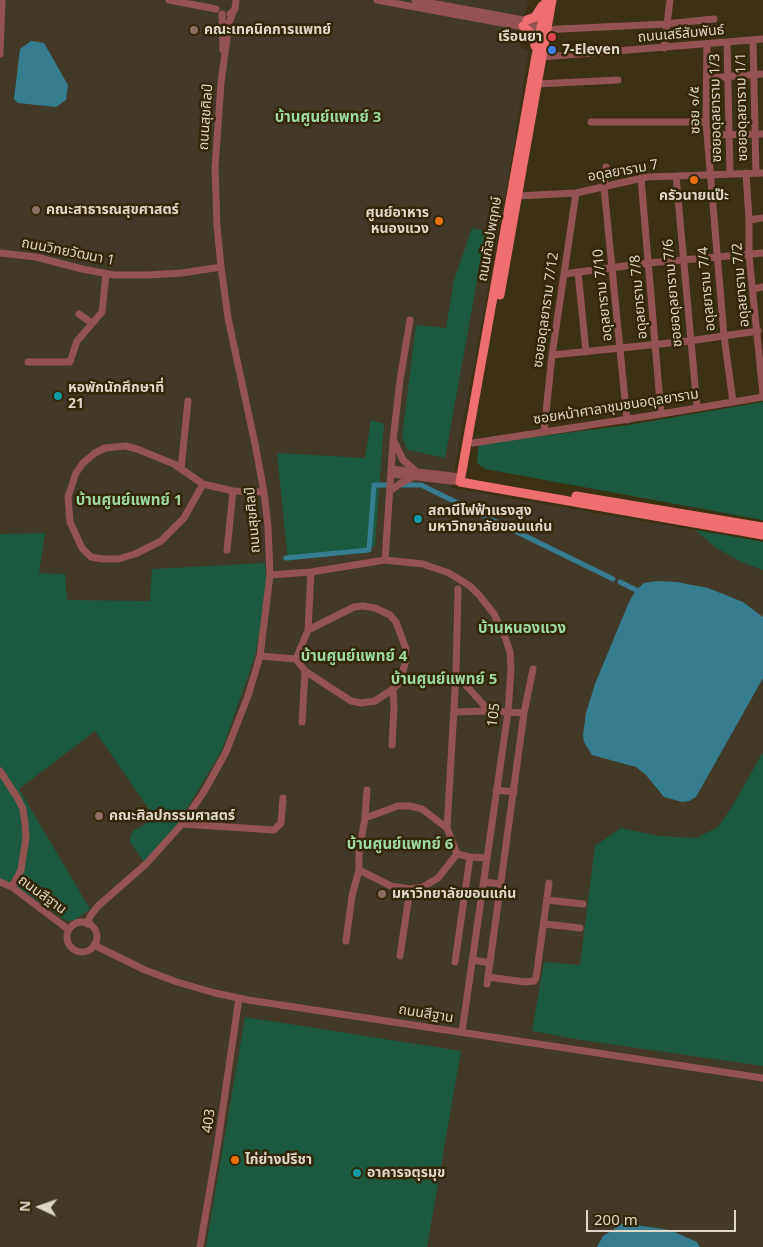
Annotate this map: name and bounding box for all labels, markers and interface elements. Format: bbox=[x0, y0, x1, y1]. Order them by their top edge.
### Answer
place label: คณะเทคนิคการแพทย์ bbox=[204, 22, 331, 38]
street label: ถนนเสรีสัมพันธ์ bbox=[637, 22, 725, 46]
marker: คณะเทคนิคการแพทย์ bbox=[188, 24, 200, 36]
place label: เรือนยา bbox=[498, 29, 542, 45]
marker: เรือนยา bbox=[546, 31, 558, 43]
place label: 7-Eleven bbox=[562, 42, 620, 58]
marker: 7-Eleven bbox=[546, 44, 558, 56]
street label: ซอยอดุลยาราม 1/1 bbox=[733, 52, 751, 162]
street label: ซอยอดุลยาราม 1/3 bbox=[707, 53, 725, 163]
street label: ถนนสุขศิลป์ bbox=[195, 83, 217, 151]
street label: ซอย ๑/๕ bbox=[686, 86, 704, 134]
district label: บ้านศูนย์แพทย์ 3 bbox=[275, 109, 381, 127]
street label: อดุลยาราม 7 bbox=[586, 157, 660, 185]
marker: ครัวนายแป๊ะ bbox=[688, 174, 700, 186]
place label: ครัวนายแป๊ะ bbox=[659, 188, 729, 204]
street label: ถนนกัลปพฤกษ์ bbox=[474, 195, 506, 283]
place label: คณะสาธารณสุขศาสตร์ bbox=[46, 202, 179, 218]
marker: คณะสาธารณสุขศาสตร์ bbox=[30, 204, 42, 216]
place label: ศูนย์อาหาร หนองแวง bbox=[366, 205, 429, 238]
marker: ศูนย์อาหาร หนองแวง bbox=[433, 215, 445, 227]
street label: ถนนวิทยวัฒนา 1 bbox=[20, 235, 116, 269]
street label: ซอยอดุลยาราม 7/6 bbox=[660, 238, 686, 348]
street label: อดุลยาราม 7/2 bbox=[729, 242, 753, 328]
street label: อดุลยาราม 7/4 bbox=[695, 246, 719, 332]
street label: อดุลยาราม 7/10 bbox=[590, 248, 616, 342]
street label: ซอยอดุลยาราม 7/12 bbox=[530, 251, 562, 369]
street label: อดุลยาราม 7/8 bbox=[627, 254, 651, 340]
place label: หอพักนักศึกษาที่ 21 bbox=[68, 380, 164, 412]
street label: ซอยหน้าศาลาชุมชนอดุลยาราม bbox=[532, 386, 700, 428]
marker: หอพักนักศึกษาที่ 21 bbox=[52, 390, 64, 402]
street label: ถนนสุขศิลป์ bbox=[242, 486, 264, 554]
district label: บ้านศูนย์แพทย์ 1 bbox=[76, 492, 182, 510]
place label: สถานีไฟฟ้าแรงสูง มหาวิทยาลัยขอนแก่น bbox=[428, 503, 552, 536]
marker: สถานีไฟฟ้าแรงสูง มหาวิทยาลัยขอนแก่น bbox=[412, 513, 424, 525]
district label: บ้านหนองแวง bbox=[478, 620, 566, 638]
district label: บ้านศูนย์แพทย์ 4 bbox=[301, 648, 407, 666]
district label: บ้านศูนย์แพทย์ 5 bbox=[391, 671, 497, 689]
street label: 105 bbox=[484, 702, 504, 728]
place label: คณะศิลปกรรมศาสตร์ bbox=[109, 808, 235, 824]
marker: คณะศิลปกรรมศาสตร์ bbox=[93, 810, 105, 822]
district label: บ้านศูนย์แพทย์ 6 bbox=[347, 836, 453, 854]
street label: ถนนสีฐาน bbox=[15, 872, 69, 918]
place label: มหาวิทยาลัยขอนแก่น bbox=[392, 886, 516, 902]
marker: มหาวิทยาลัยขอนแก่น bbox=[376, 888, 388, 900]
street label: ถนนสีฐาน bbox=[397, 1001, 455, 1027]
street label: 403 bbox=[199, 1108, 219, 1134]
place label: ไก่ย่างปรีชา bbox=[245, 1152, 312, 1168]
marker: ไก่ย่างปรีชา bbox=[229, 1154, 241, 1166]
place label: อาคารจตุรมุข bbox=[367, 1165, 445, 1181]
marker: อาคารจตุรมุข bbox=[351, 1167, 363, 1179]
north arrow bbox=[15, 1182, 65, 1232]
text: N bbox=[15, 1200, 34, 1212]
scale bar bbox=[588, 1200, 738, 1232]
text: 200 m bbox=[594, 1209, 638, 1229]

